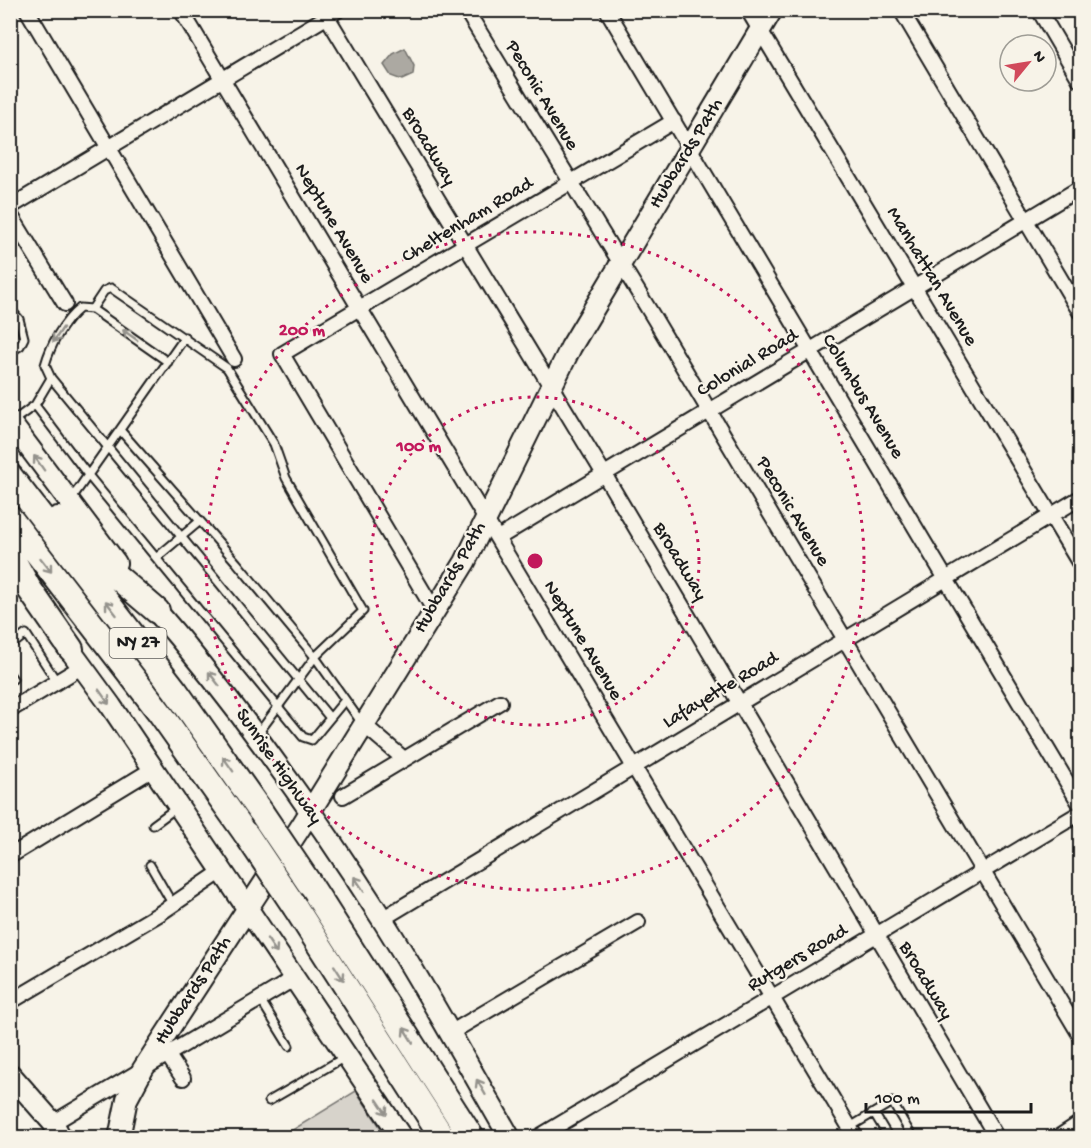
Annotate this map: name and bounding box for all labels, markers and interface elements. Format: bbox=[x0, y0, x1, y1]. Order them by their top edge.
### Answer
north arrow bbox=[998, 33, 1058, 93]
street label: Peconic Avenue bbox=[499, 36, 583, 156]
text: N bbox=[1027, 48, 1049, 67]
street label: Hubbards Path bbox=[645, 94, 729, 213]
street label: Broadway bbox=[395, 103, 460, 190]
street label: Neptune Avenue bbox=[288, 160, 378, 289]
street label: Cheltenham Road bbox=[398, 172, 540, 269]
street label: Manhattan Avenue bbox=[880, 203, 982, 351]
text: 200 m bbox=[279, 321, 325, 342]
street label: Colonial Road bbox=[693, 324, 805, 403]
one-way arrow bbox=[52, 327, 65, 344]
one-way arrow bbox=[122, 329, 138, 341]
street label: Columbus Avenue bbox=[816, 330, 909, 464]
text: 100 m bbox=[396, 437, 442, 458]
street label: Peconic Avenue bbox=[750, 452, 834, 572]
one-way arrow bbox=[33, 455, 45, 471]
street label: Hubbards Path bbox=[410, 518, 492, 638]
street label: Broadway bbox=[646, 518, 711, 605]
centre of rings bbox=[525, 551, 545, 571]
one-way arrow bbox=[39, 557, 52, 573]
street label: Neptune Avenue bbox=[537, 577, 627, 706]
one-way arrow bbox=[104, 601, 117, 617]
road number: NY 27 bbox=[110, 628, 166, 658]
street label: Lafayette Road bbox=[659, 646, 785, 735]
one-way arrow bbox=[208, 671, 221, 687]
one-way arrow bbox=[98, 688, 110, 705]
street label: Sunrise Highway bbox=[229, 705, 327, 830]
one-way arrow bbox=[222, 756, 234, 773]
one-way arrow bbox=[353, 876, 365, 893]
street label: Rutgers Road bbox=[744, 919, 854, 998]
street label: Hubbards Path bbox=[150, 932, 238, 1050]
one-way arrow bbox=[266, 937, 279, 954]
street label: Broadway bbox=[892, 937, 957, 1024]
one-way arrow bbox=[333, 964, 345, 981]
one-way arrow bbox=[401, 1027, 413, 1044]
scale bar bbox=[866, 1076, 1031, 1114]
one-way arrow bbox=[475, 1079, 487, 1096]
text: 100 m bbox=[874, 1089, 920, 1110]
one-way arrow bbox=[376, 1098, 388, 1115]

